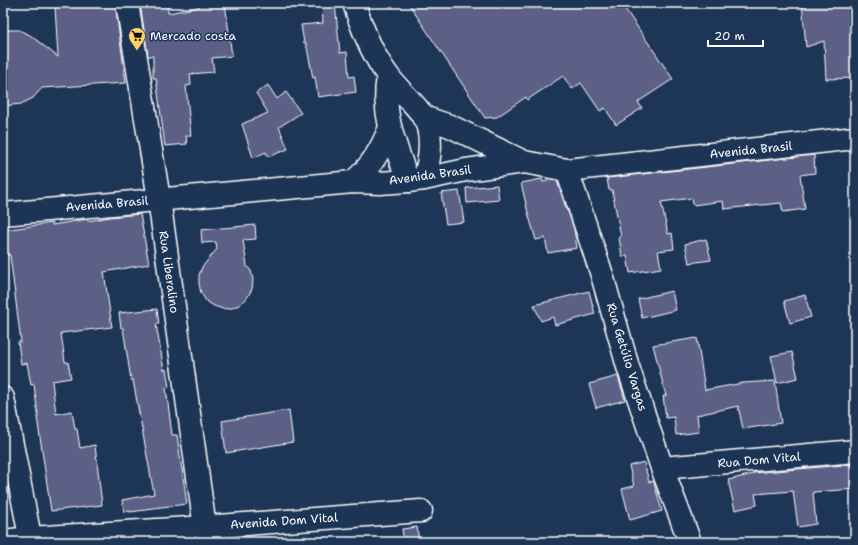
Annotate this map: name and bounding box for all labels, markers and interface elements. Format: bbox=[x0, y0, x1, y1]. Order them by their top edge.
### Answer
scale bar bbox=[708, 22, 763, 48]
supermarket icon: Mercado costa bbox=[127, 26, 147, 51]
place label: Mercado costa bbox=[150, 28, 237, 44]
text: 20 m bbox=[714, 28, 745, 44]
street label: Avenida Brasil bbox=[709, 138, 794, 162]
street label: Avenida Brasil bbox=[388, 161, 473, 189]
street label: Avenida Brasil bbox=[65, 192, 149, 216]
street label: Rua Liberalino bbox=[155, 230, 183, 314]
street label: Rua Getúlio Vargas bbox=[603, 301, 651, 413]
street label: Rua Dom Vital bbox=[717, 448, 802, 472]
street label: Avenida Dom Vital bbox=[230, 509, 339, 533]

